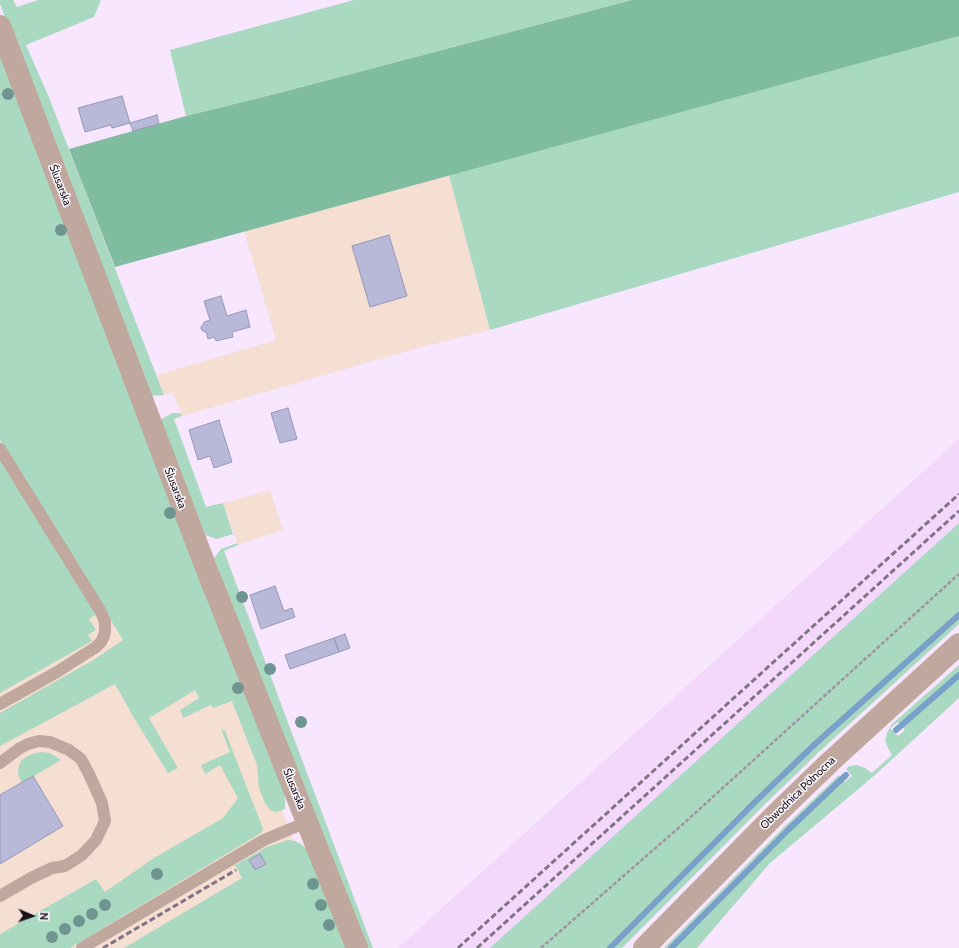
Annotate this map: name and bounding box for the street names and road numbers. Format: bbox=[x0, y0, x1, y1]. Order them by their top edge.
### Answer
street label: Ślusarska bbox=[46, 163, 74, 207]
street label: Ślusarska bbox=[161, 466, 189, 510]
street label: Obwodnica Północna bbox=[758, 754, 838, 832]
street label: Ślusarska bbox=[280, 767, 308, 811]

